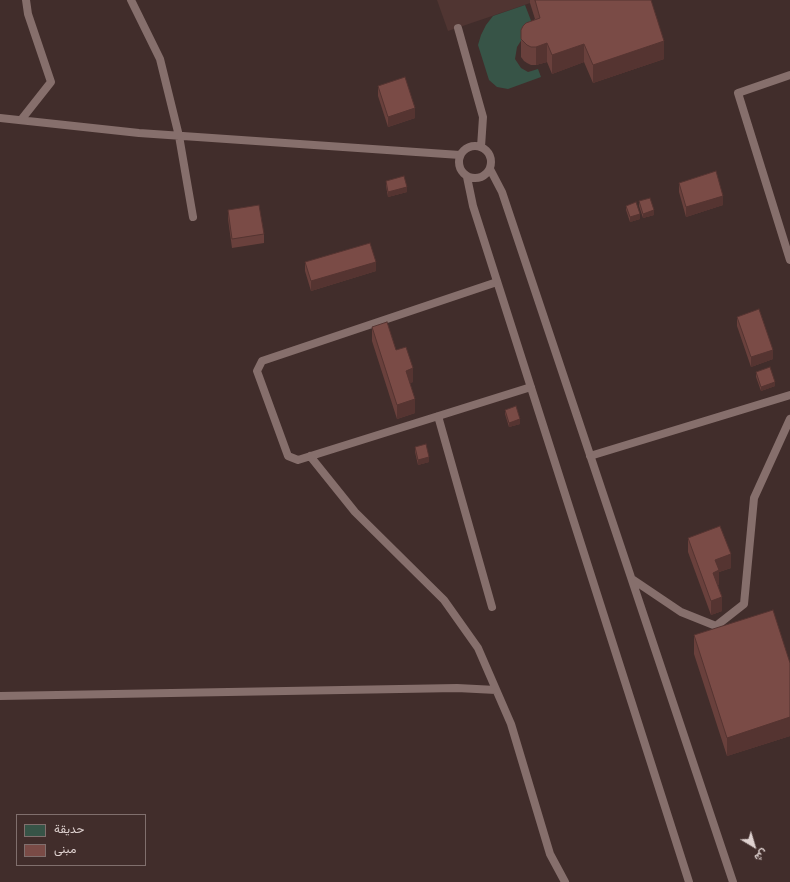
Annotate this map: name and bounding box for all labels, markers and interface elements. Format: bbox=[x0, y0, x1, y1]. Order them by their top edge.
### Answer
legend bbox=[16, 814, 146, 866]
text: حديقة bbox=[54, 821, 84, 836]
north arrow bbox=[734, 826, 774, 866]
text: مبنى bbox=[54, 841, 76, 856]
text: ش bbox=[752, 847, 771, 865]

